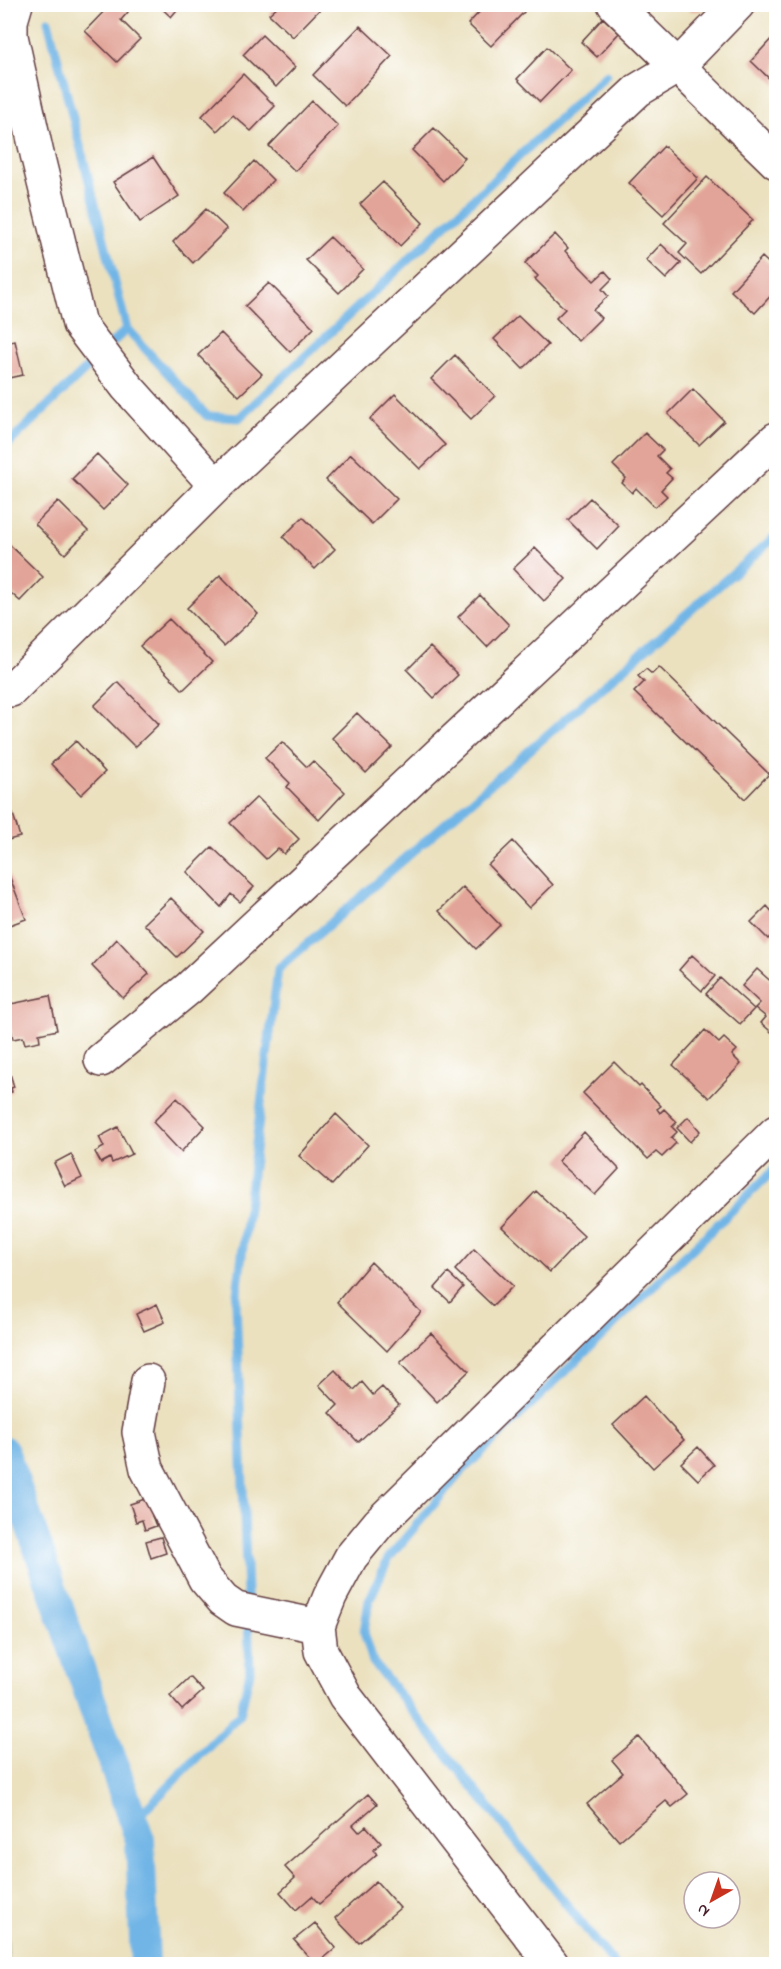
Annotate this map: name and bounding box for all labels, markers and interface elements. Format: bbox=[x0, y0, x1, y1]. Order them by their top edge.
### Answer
north arrow bbox=[682, 1870, 742, 1930]
text: N bbox=[692, 1897, 715, 1923]

